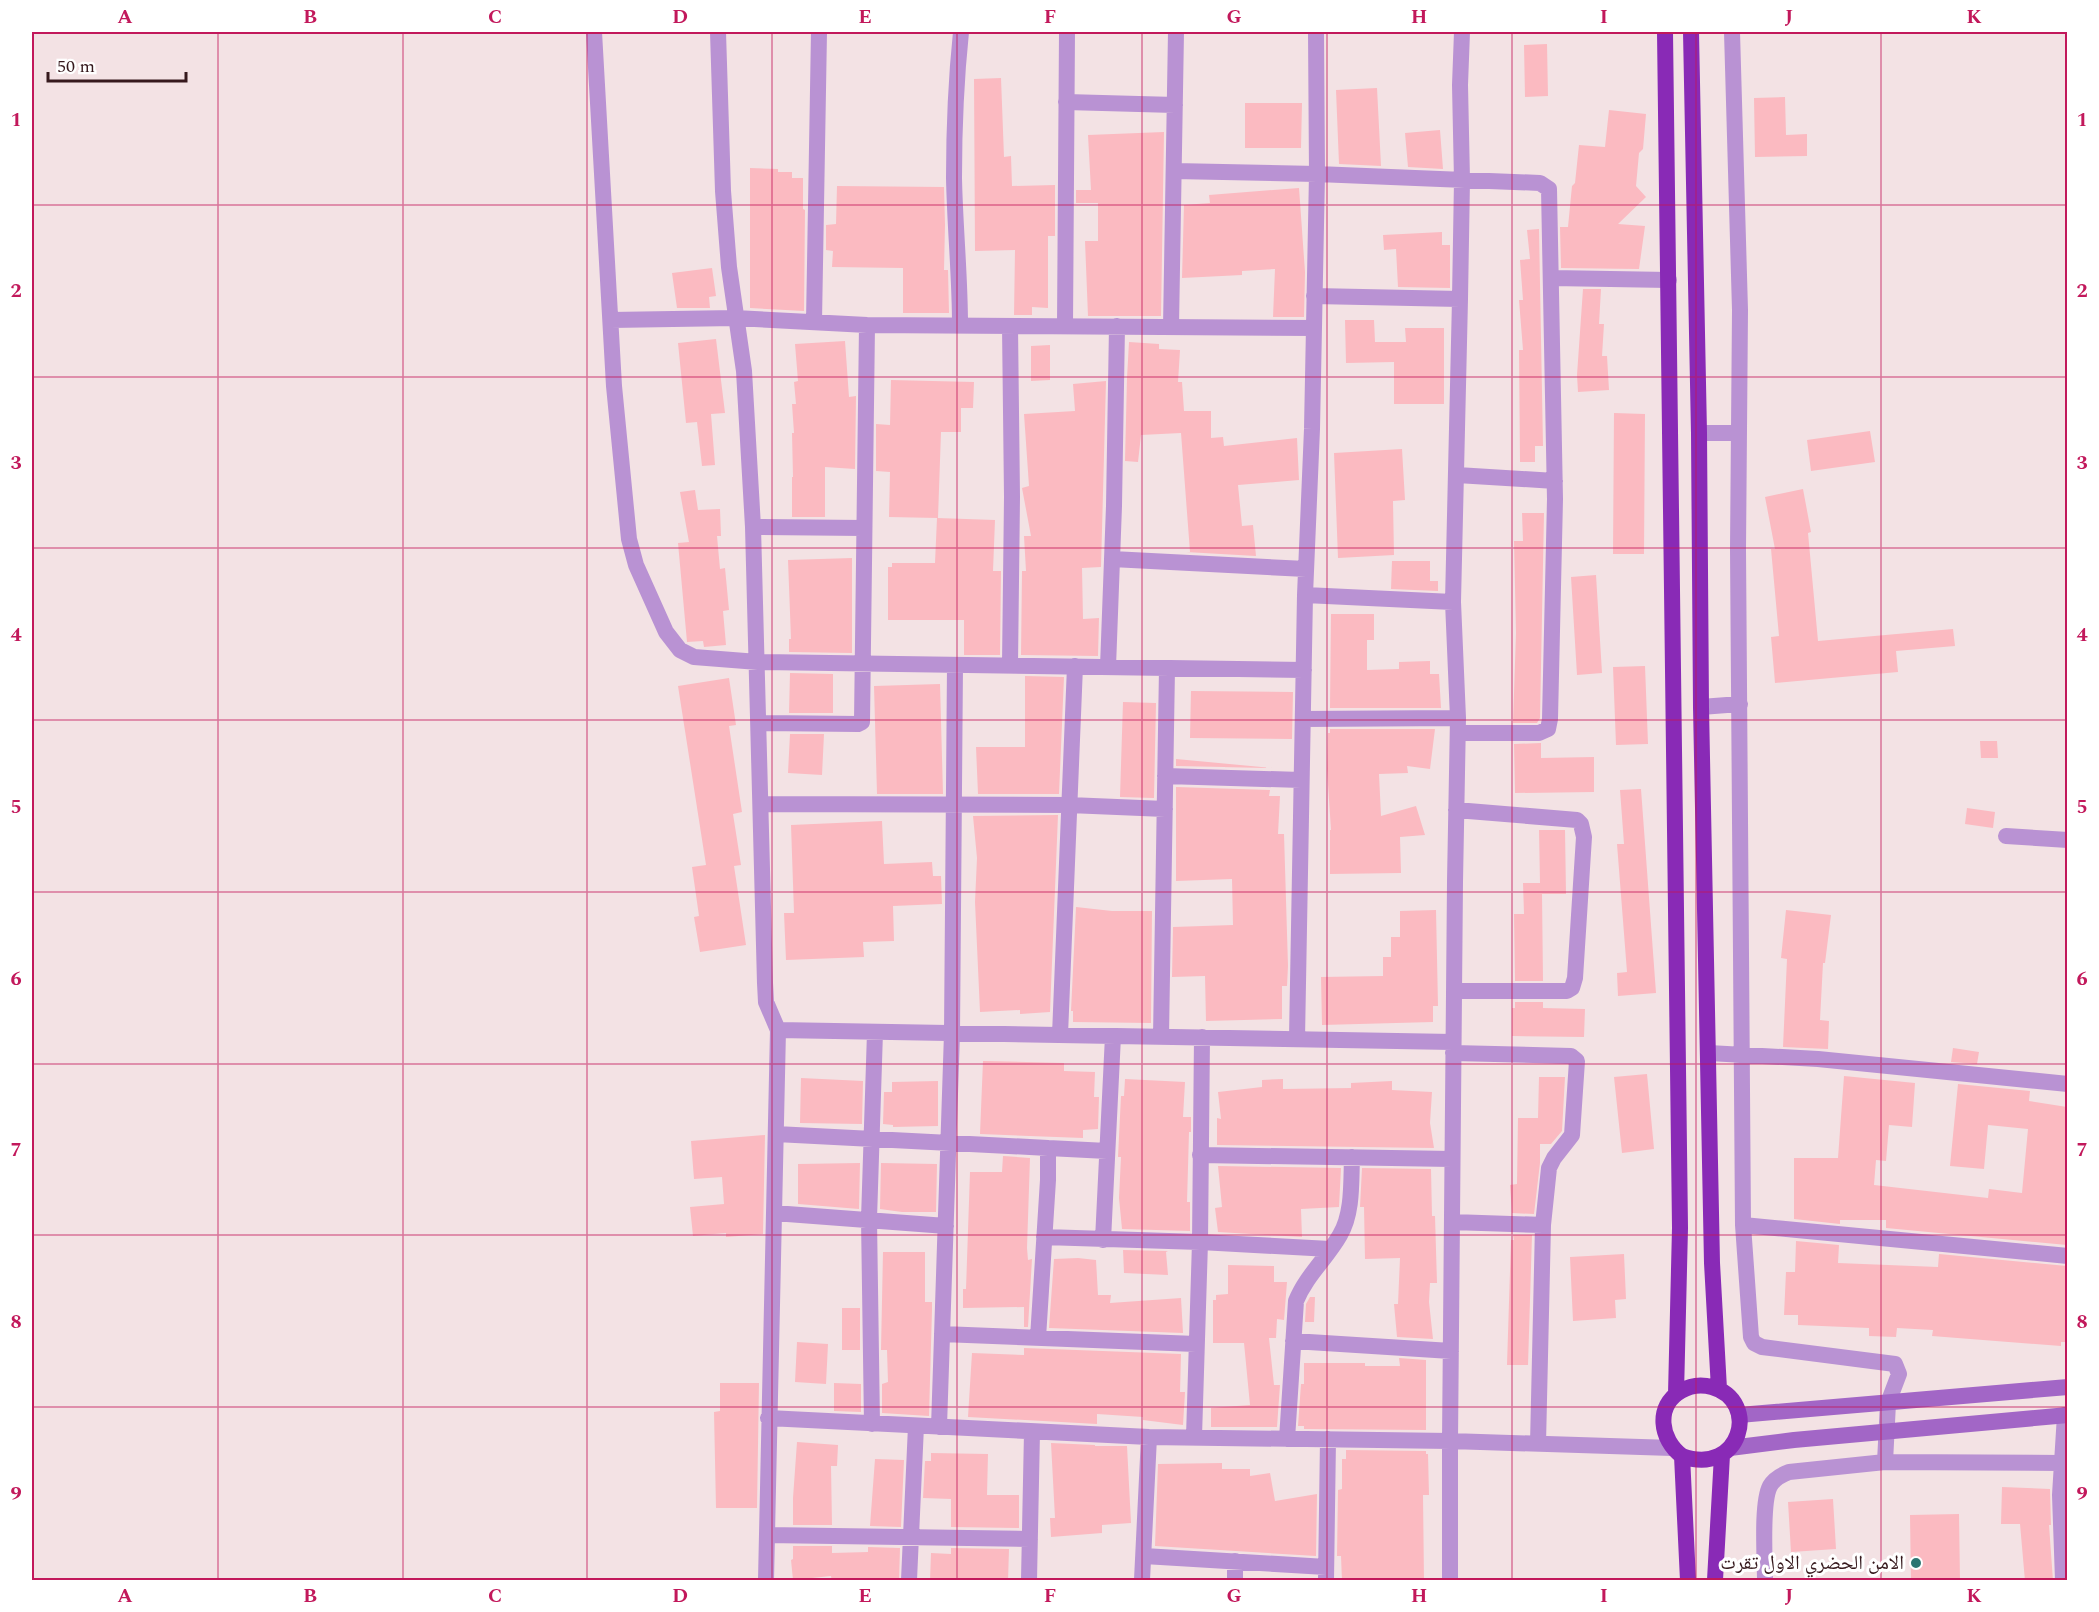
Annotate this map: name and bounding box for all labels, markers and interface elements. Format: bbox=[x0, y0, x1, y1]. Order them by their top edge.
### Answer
text: A bbox=[117, 2, 133, 32]
text: B bbox=[303, 2, 317, 32]
text: C bbox=[488, 2, 502, 32]
text: D bbox=[672, 2, 688, 32]
text: E bbox=[858, 2, 872, 32]
text: F bbox=[1044, 2, 1056, 32]
text: G bbox=[1226, 2, 1242, 32]
text: H bbox=[1411, 2, 1427, 32]
text: I bbox=[1600, 2, 1608, 32]
text: J bbox=[1785, 2, 1793, 32]
text: K bbox=[1966, 2, 1982, 32]
scale bar bbox=[48, 45, 186, 83]
text: 50 m bbox=[57, 53, 95, 80]
text: 1 bbox=[10, 105, 22, 135]
text: 1 bbox=[2076, 105, 2088, 135]
text: 2 bbox=[10, 276, 22, 306]
text: 2 bbox=[2076, 276, 2088, 306]
text: 3 bbox=[10, 448, 22, 478]
text: 3 bbox=[2076, 448, 2088, 478]
text: 4 bbox=[10, 620, 22, 650]
text: 4 bbox=[2076, 620, 2088, 650]
text: 5 bbox=[10, 792, 22, 822]
text: 5 bbox=[2076, 792, 2088, 822]
text: 6 bbox=[10, 964, 22, 994]
text: 6 bbox=[2076, 964, 2088, 994]
text: 7 bbox=[10, 1135, 22, 1165]
text: 7 bbox=[2076, 1135, 2088, 1165]
text: 8 bbox=[10, 1307, 22, 1337]
text: 8 bbox=[2076, 1307, 2088, 1337]
text: 9 bbox=[10, 1479, 22, 1509]
text: 9 bbox=[2076, 1479, 2088, 1509]
place label: الامن الحضري الاول تقرت bbox=[1720, 1548, 1904, 1578]
marker: الامن الحضري الاول تقرت bbox=[1909, 1556, 1923, 1570]
text: A bbox=[117, 1581, 133, 1611]
text: B bbox=[303, 1581, 317, 1611]
text: C bbox=[488, 1581, 502, 1611]
text: D bbox=[672, 1581, 688, 1611]
text: E bbox=[858, 1581, 872, 1611]
text: F bbox=[1044, 1581, 1056, 1611]
text: G bbox=[1226, 1581, 1242, 1611]
text: H bbox=[1411, 1581, 1427, 1611]
text: I bbox=[1600, 1581, 1608, 1611]
text: J bbox=[1785, 1581, 1793, 1611]
text: K bbox=[1966, 1581, 1982, 1611]

